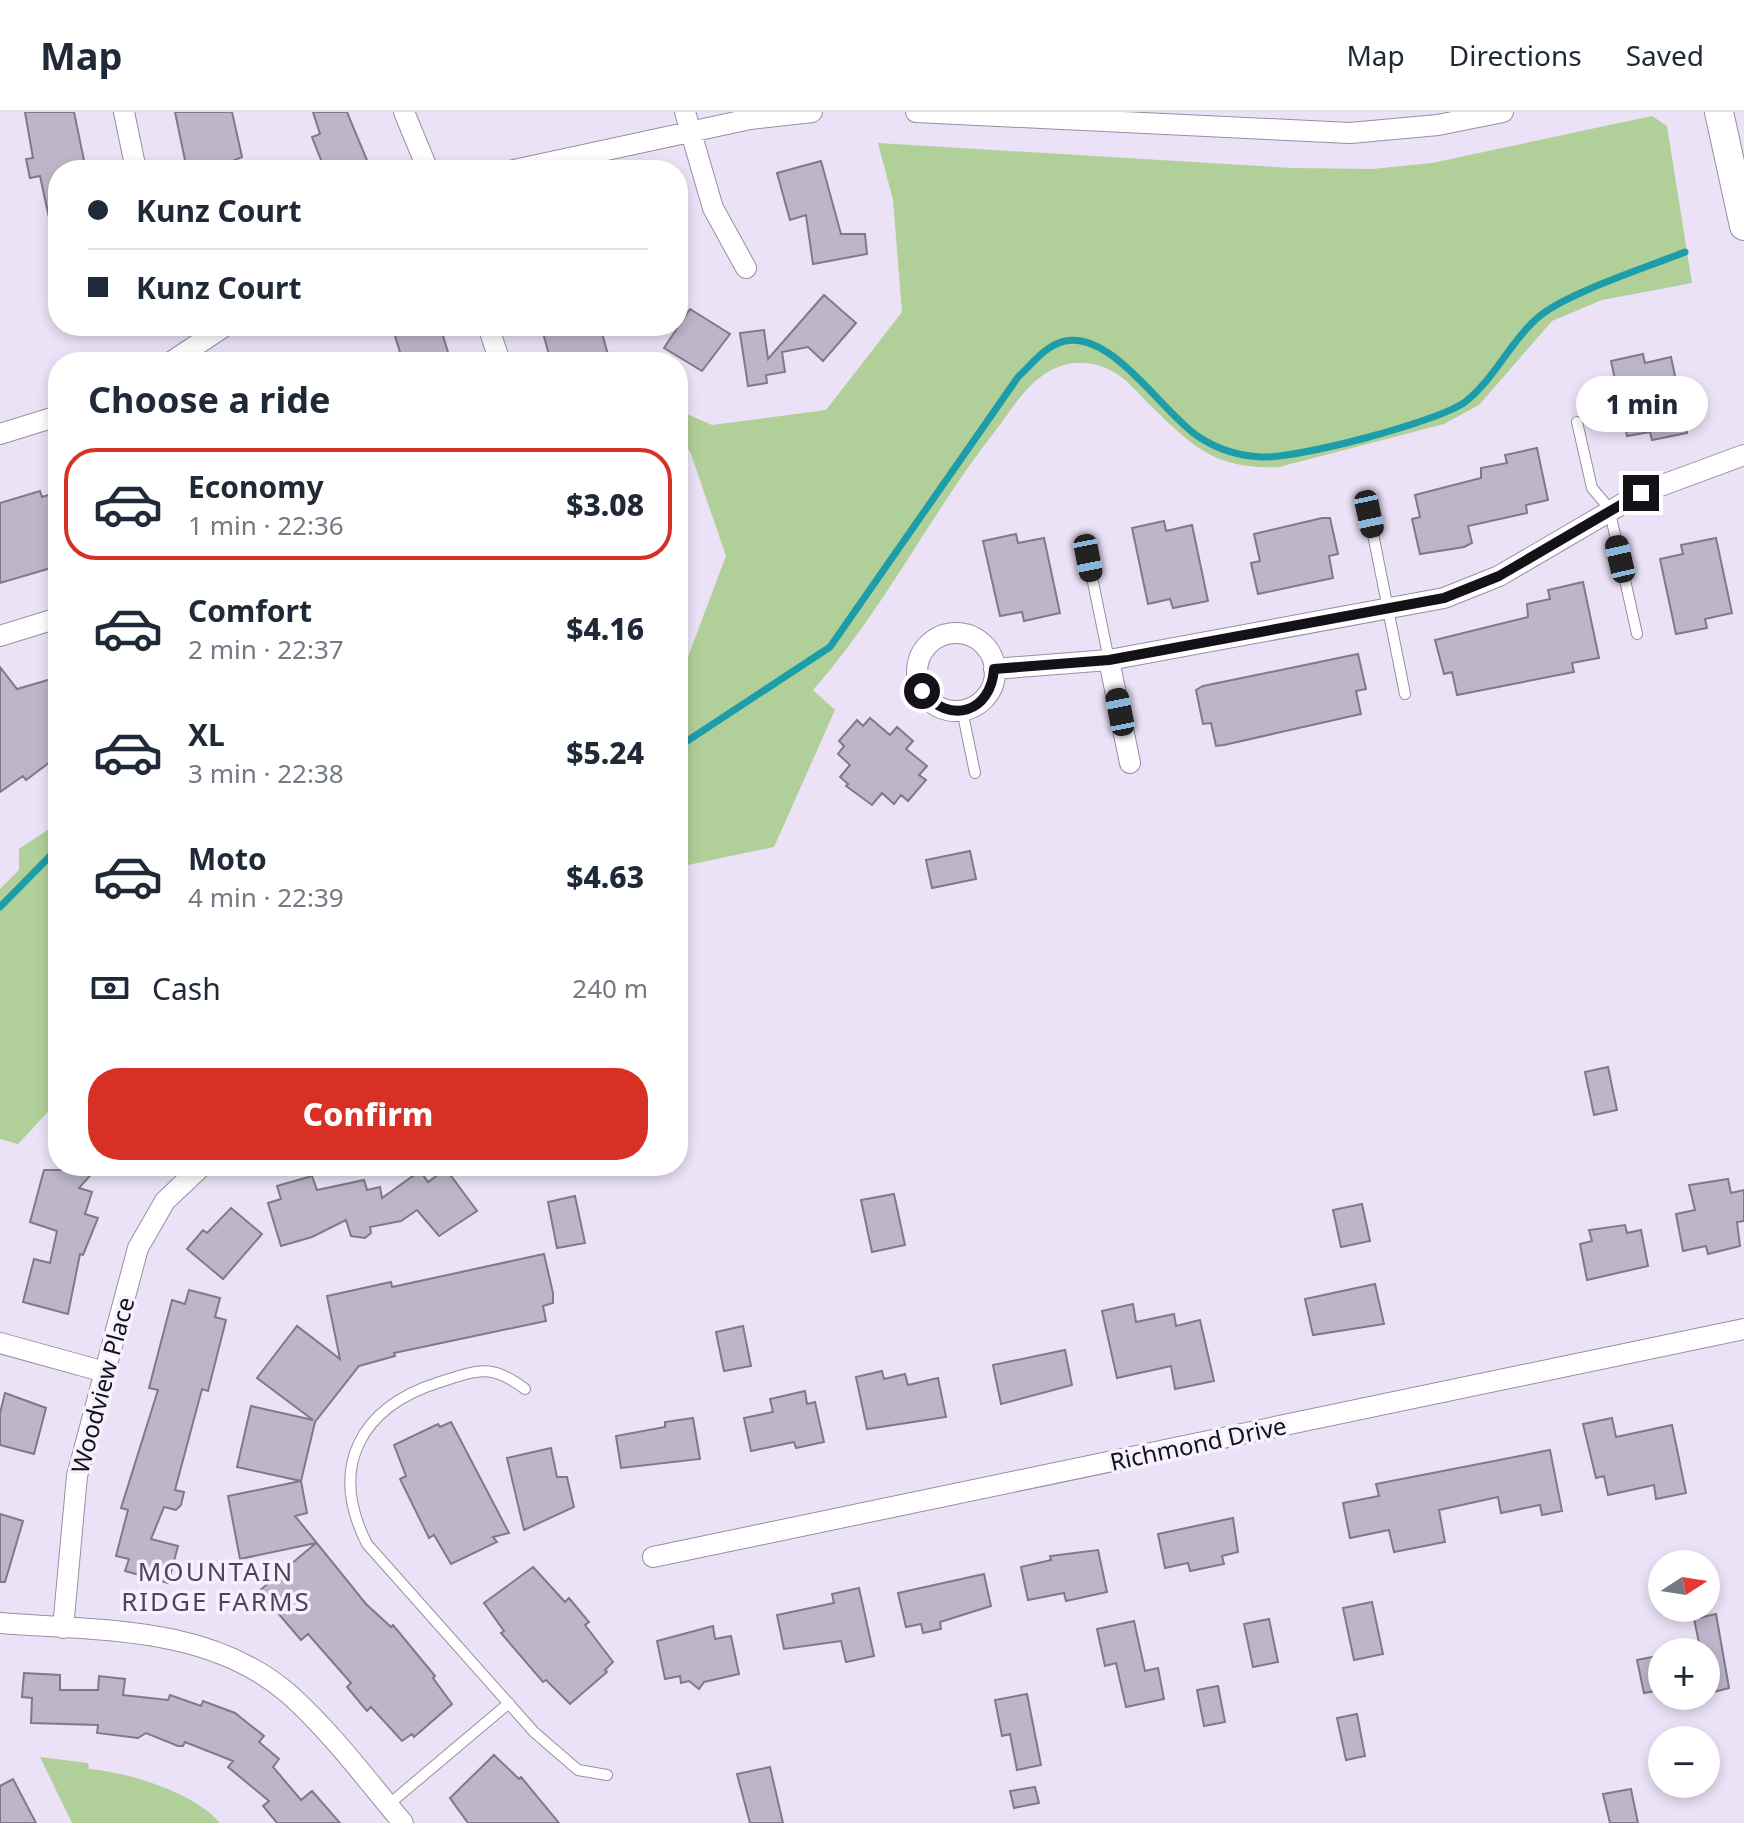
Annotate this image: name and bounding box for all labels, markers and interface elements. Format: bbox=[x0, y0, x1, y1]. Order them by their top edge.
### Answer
text: Map bbox=[40, 29, 123, 81]
text: Map bbox=[1346, 36, 1405, 74]
text: Directions bbox=[1449, 36, 1582, 74]
text: Saved bbox=[1626, 36, 1704, 74]
text: Kunz Court bbox=[136, 190, 301, 231]
text: Kunz Court bbox=[136, 267, 301, 308]
text: Choose a ride bbox=[88, 375, 330, 424]
callout: 1 min bbox=[1575, 377, 1707, 433]
text: 1 min bbox=[1606, 386, 1678, 422]
text: Economy bbox=[188, 466, 324, 507]
icon: car bbox=[92, 468, 164, 540]
route end bbox=[1623, 475, 1659, 511]
text: $3.08 bbox=[566, 484, 644, 525]
car bbox=[1352, 488, 1386, 540]
text: 1 min · 22:36 bbox=[188, 507, 344, 543]
car bbox=[1072, 532, 1104, 584]
car bbox=[1603, 533, 1637, 585]
text: Comfort bbox=[188, 590, 312, 631]
icon: car bbox=[92, 592, 164, 664]
text: $4.16 bbox=[566, 608, 644, 649]
text: 2 min · 22:37 bbox=[188, 631, 344, 667]
route start bbox=[904, 673, 940, 709]
car bbox=[1104, 686, 1136, 738]
text: XL bbox=[188, 714, 225, 755]
icon: car bbox=[92, 716, 164, 788]
text: $5.24 bbox=[566, 732, 644, 773]
text: 3 min · 22:38 bbox=[188, 755, 344, 791]
text: Moto bbox=[188, 838, 267, 879]
icon: car bbox=[92, 840, 164, 912]
text: $4.63 bbox=[566, 856, 644, 897]
text: 4 min · 22:39 bbox=[188, 879, 344, 915]
icon: cash bbox=[88, 966, 132, 1010]
text: Cash bbox=[152, 968, 221, 1009]
text: 240 m bbox=[572, 970, 648, 1006]
button: Confirm bbox=[88, 1068, 648, 1160]
street label: Woodview Place bbox=[63, 1293, 141, 1477]
street label: Richmond Drive bbox=[1107, 1408, 1289, 1478]
north arrow bbox=[1648, 1550, 1720, 1622]
map controls bbox=[1648, 1550, 1720, 1798]
district label: MOUNTAIN RIDGE FARMS bbox=[121, 1553, 311, 1619]
button: + bbox=[1648, 1638, 1720, 1710]
button: − bbox=[1648, 1726, 1720, 1798]

